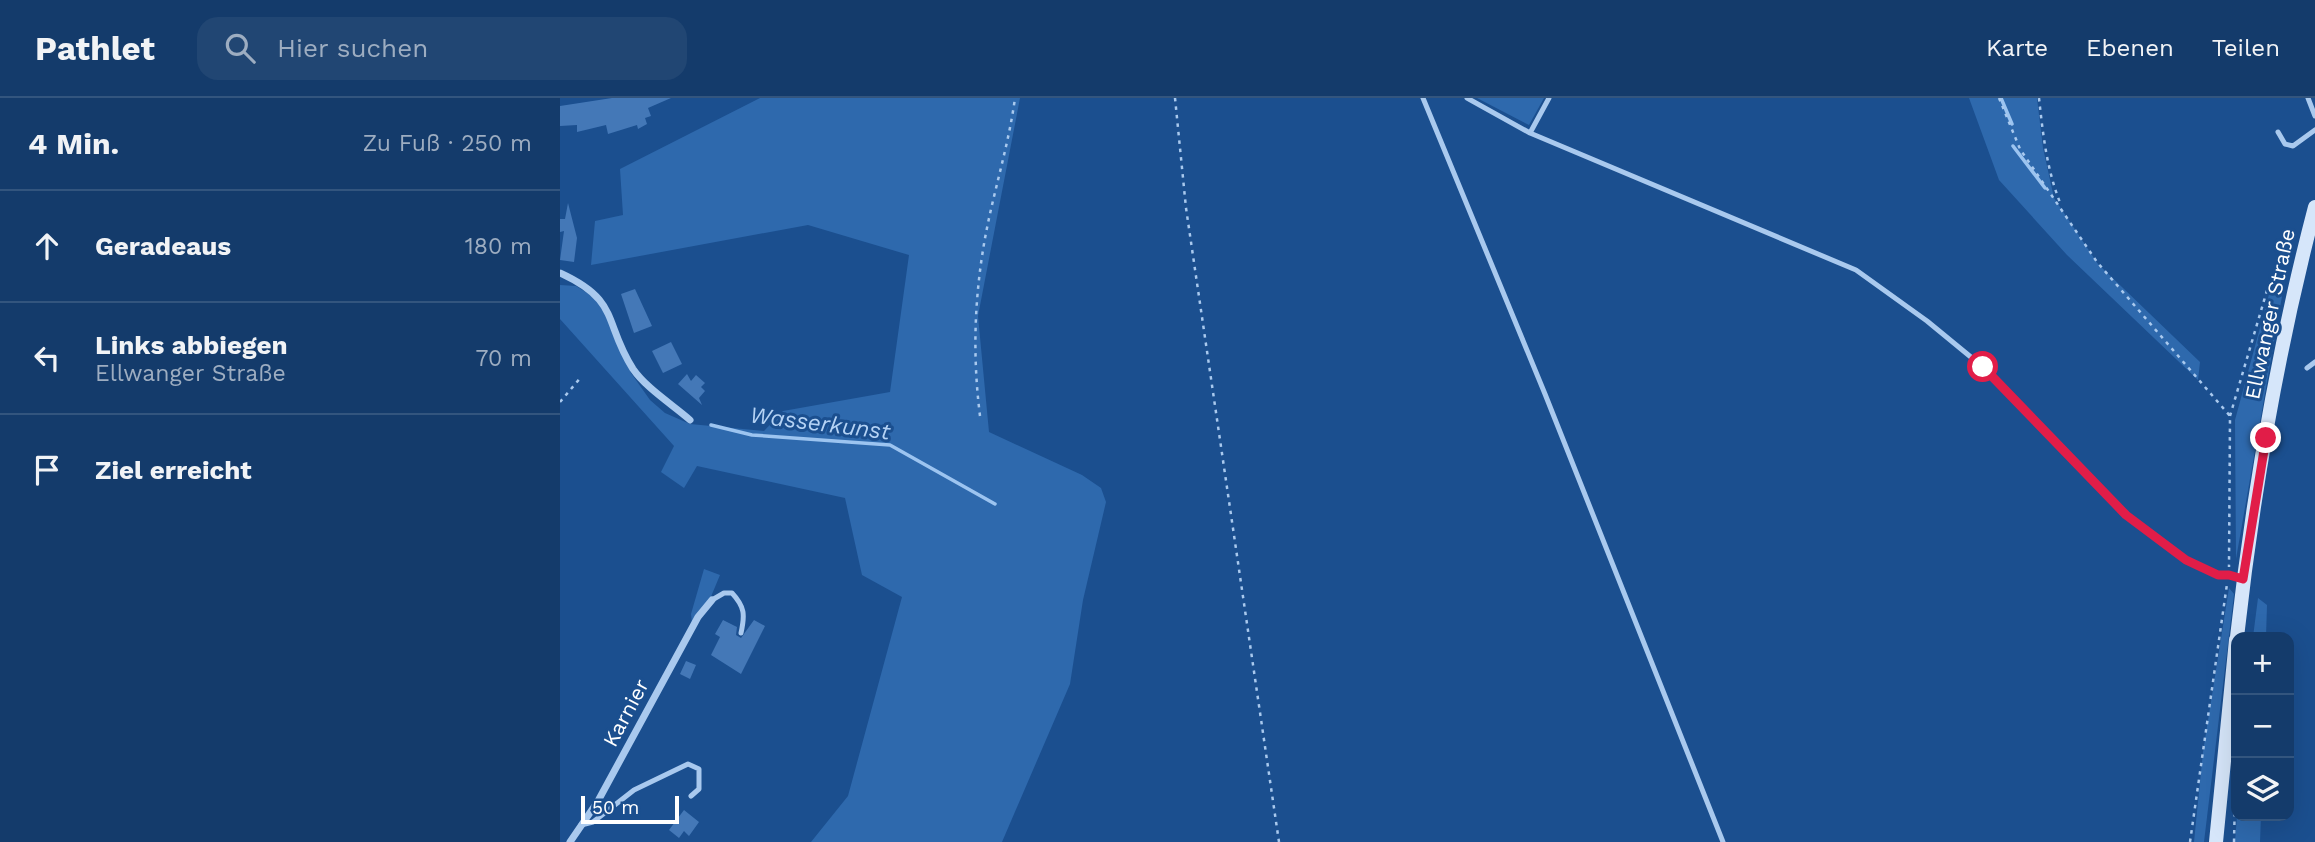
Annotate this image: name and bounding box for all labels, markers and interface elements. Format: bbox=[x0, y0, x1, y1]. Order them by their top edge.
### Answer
search box bbox=[197, 17, 687, 80]
text: Pathlet bbox=[35, 29, 155, 68]
icon: search bbox=[221, 29, 259, 67]
text: Hier suchen bbox=[277, 33, 428, 63]
text: Karte bbox=[1986, 34, 2048, 62]
text: Ebenen bbox=[2086, 34, 2174, 62]
text: Teilen bbox=[2212, 34, 2280, 62]
text: 4 Min. bbox=[28, 126, 119, 161]
text: Zu Fuß · 250 m bbox=[363, 130, 532, 157]
street label: Ellwanger Straße bbox=[2239, 226, 2300, 402]
icon: ahead bbox=[28, 227, 66, 265]
text: Geradeaus bbox=[95, 231, 231, 261]
text: 180 m bbox=[465, 233, 532, 260]
text: Links abbiegen bbox=[95, 330, 288, 360]
icon: left bbox=[28, 339, 66, 377]
text: 70 m bbox=[475, 345, 532, 372]
route start bbox=[1967, 351, 1998, 382]
text: Ellwanger Straße bbox=[95, 360, 286, 387]
water label: Wasserkunst bbox=[748, 401, 892, 446]
route end bbox=[2250, 422, 2281, 453]
icon: arrive bbox=[28, 451, 66, 489]
text: Ziel erreicht bbox=[95, 455, 252, 485]
map controls bbox=[2231, 632, 2294, 821]
button: + bbox=[2231, 632, 2294, 695]
street label: Karnier bbox=[597, 674, 654, 751]
button: − bbox=[2231, 695, 2294, 758]
button: layers bbox=[2231, 758, 2294, 821]
scale bar bbox=[581, 793, 679, 825]
text: 50 m bbox=[592, 796, 639, 819]

